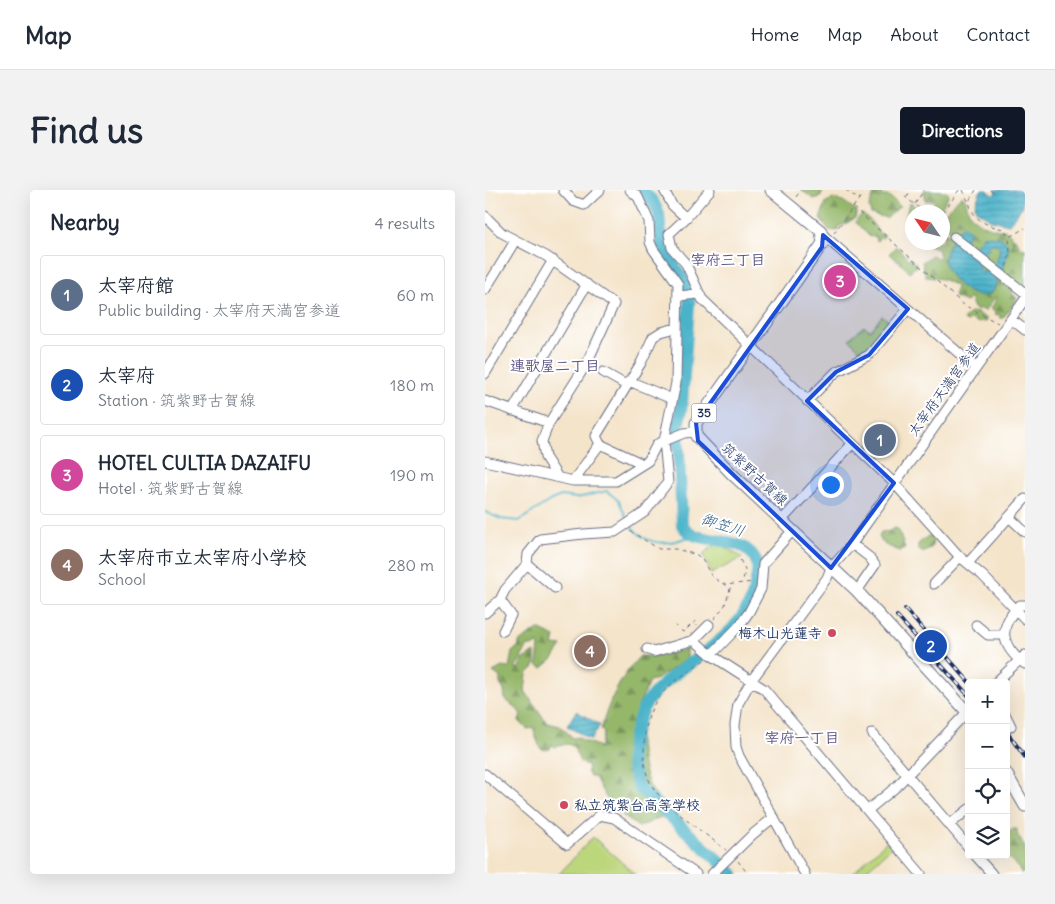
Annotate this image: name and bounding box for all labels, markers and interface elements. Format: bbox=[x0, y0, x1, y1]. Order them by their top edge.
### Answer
text: Map bbox=[25, 20, 72, 50]
text: Home bbox=[751, 23, 799, 46]
text: Map bbox=[827, 23, 862, 46]
text: About bbox=[890, 23, 938, 46]
text: Contact bbox=[966, 23, 1030, 46]
button: Directions bbox=[900, 107, 1025, 154]
text: Find us bbox=[30, 108, 143, 152]
north arrow bbox=[905, 205, 950, 250]
text: Nearby bbox=[50, 209, 120, 236]
text: 4 results bbox=[374, 213, 435, 233]
district label: 宰府三丁目 bbox=[690, 250, 766, 269]
pin: 3 bbox=[824, 262, 856, 300]
text: 太宰府館 bbox=[98, 273, 174, 297]
text: 1 bbox=[64, 285, 70, 305]
text: 60 m bbox=[396, 285, 434, 305]
text: Public building · 太宰府天満宮参道 bbox=[98, 300, 341, 320]
street label: 太宰府天満宮参道 bbox=[904, 338, 984, 440]
district label: 連歌屋二丁目 bbox=[510, 356, 600, 375]
text: 太宰府 bbox=[98, 363, 155, 387]
text: 2 bbox=[63, 375, 71, 395]
text: 180 m bbox=[390, 375, 434, 395]
text: Station · 筑紫野古賀線 bbox=[98, 390, 256, 410]
road number: 35 bbox=[691, 404, 717, 422]
pin: 1 bbox=[864, 421, 896, 459]
street label: 筑紫野古賀線 bbox=[718, 439, 792, 509]
text: HOTEL CULTIA DAZAIFU bbox=[98, 451, 311, 475]
text: 3 bbox=[62, 465, 72, 485]
text: 190 m bbox=[390, 465, 434, 485]
your location bbox=[818, 472, 844, 498]
text: Hotel · 筑紫野古賀線 bbox=[98, 478, 243, 498]
water label: 御笠川 bbox=[699, 509, 747, 541]
text: 太宰府市立太宰府小学校 bbox=[98, 545, 307, 569]
text: 4 bbox=[62, 555, 72, 575]
text: 280 m bbox=[388, 555, 434, 575]
text: School bbox=[98, 569, 146, 589]
place label: 梅木山光蓮寺 bbox=[738, 624, 822, 642]
marker: 梅木山光蓮寺 bbox=[826, 627, 838, 639]
pin: 2 bbox=[915, 627, 947, 665]
pin: 4 bbox=[574, 632, 606, 670]
map controls bbox=[965, 679, 1010, 859]
button: + bbox=[965, 679, 1010, 724]
button: − bbox=[965, 724, 1010, 769]
district label: 宰府一丁目 bbox=[764, 728, 840, 747]
button: locate bbox=[965, 769, 1010, 814]
place label: 私立筑紫台高等学校 bbox=[574, 796, 700, 814]
marker: 私立筑紫台高等学校 bbox=[558, 799, 570, 811]
button: layers bbox=[965, 814, 1010, 859]

